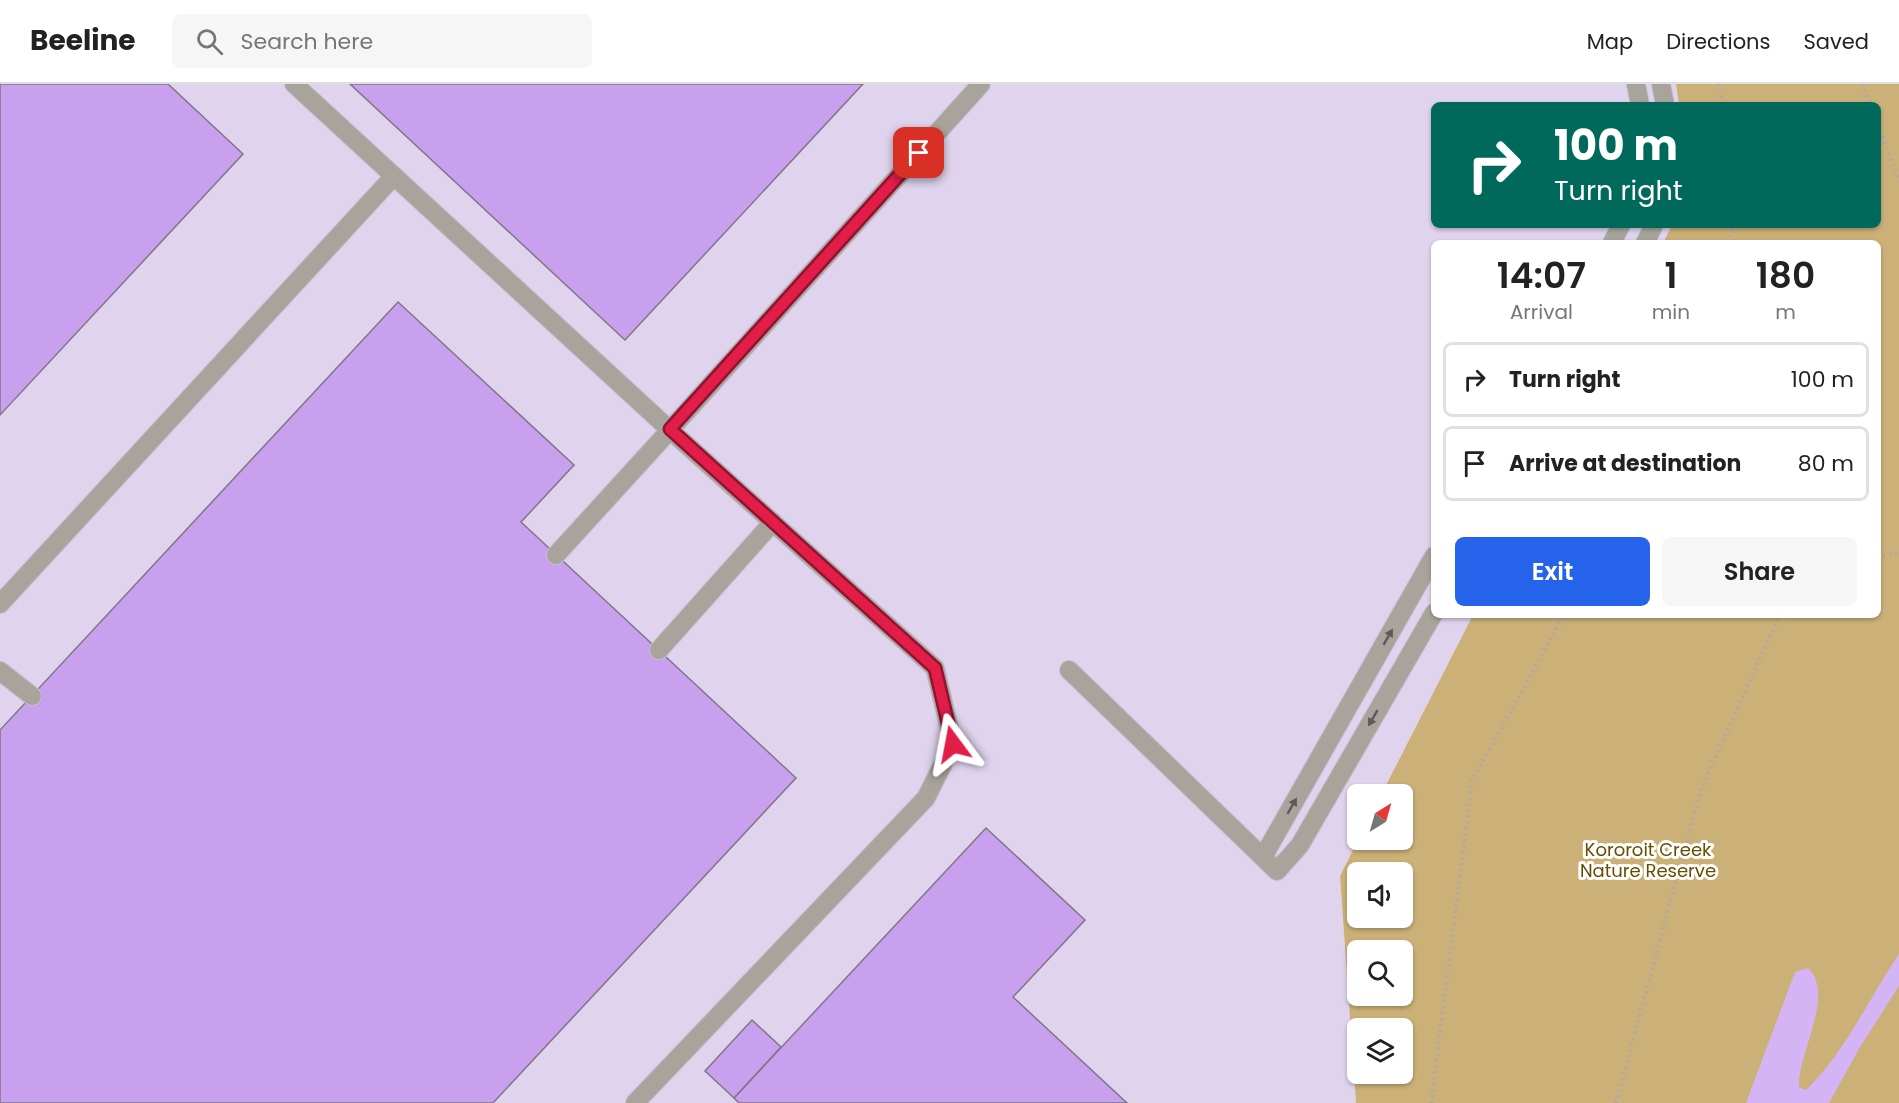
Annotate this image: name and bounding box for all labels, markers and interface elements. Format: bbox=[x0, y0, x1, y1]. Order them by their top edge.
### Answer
search box bbox=[172, 14, 592, 68]
text: Beeline bbox=[30, 21, 136, 60]
icon: search bbox=[193, 25, 226, 58]
text: Search here bbox=[241, 26, 373, 57]
text: Map bbox=[1587, 27, 1633, 56]
text: Directions bbox=[1666, 27, 1770, 56]
text: Saved bbox=[1803, 27, 1869, 56]
text: 100 m bbox=[1554, 116, 1678, 175]
icon: right bbox=[1455, 126, 1533, 204]
pin bbox=[893, 127, 944, 178]
icon: arrive bbox=[902, 136, 935, 169]
text: Turn right bbox=[1554, 172, 1683, 209]
text: 14:07 bbox=[1497, 250, 1586, 301]
text: 1 bbox=[1664, 250, 1677, 301]
text: 180 bbox=[1756, 250, 1815, 301]
text: Arrival bbox=[1510, 298, 1573, 326]
text: min bbox=[1652, 298, 1690, 326]
text: m bbox=[1775, 298, 1796, 326]
icon: right bbox=[1458, 363, 1491, 396]
text: Turn right bbox=[1509, 364, 1620, 395]
text: 100 m bbox=[1791, 364, 1854, 395]
icon: arrive bbox=[1458, 447, 1491, 480]
text: Arrive at destination bbox=[1509, 448, 1741, 479]
text: 80 m bbox=[1798, 448, 1854, 479]
button: Exit bbox=[1455, 537, 1650, 606]
button: Share bbox=[1662, 537, 1857, 606]
one-way arrow bbox=[1383, 628, 1393, 645]
one-way arrow bbox=[1368, 710, 1379, 726]
position arrow bbox=[921, 712, 985, 776]
north arrow bbox=[1347, 784, 1413, 850]
map controls bbox=[1347, 784, 1413, 1084]
one-way arrow bbox=[1286, 798, 1297, 814]
park label: Kororoit Creek Nature Reserve bbox=[1580, 837, 1716, 883]
button: sound bbox=[1347, 862, 1413, 928]
button: search bbox=[1347, 940, 1413, 1006]
button: layers bbox=[1347, 1018, 1413, 1084]

